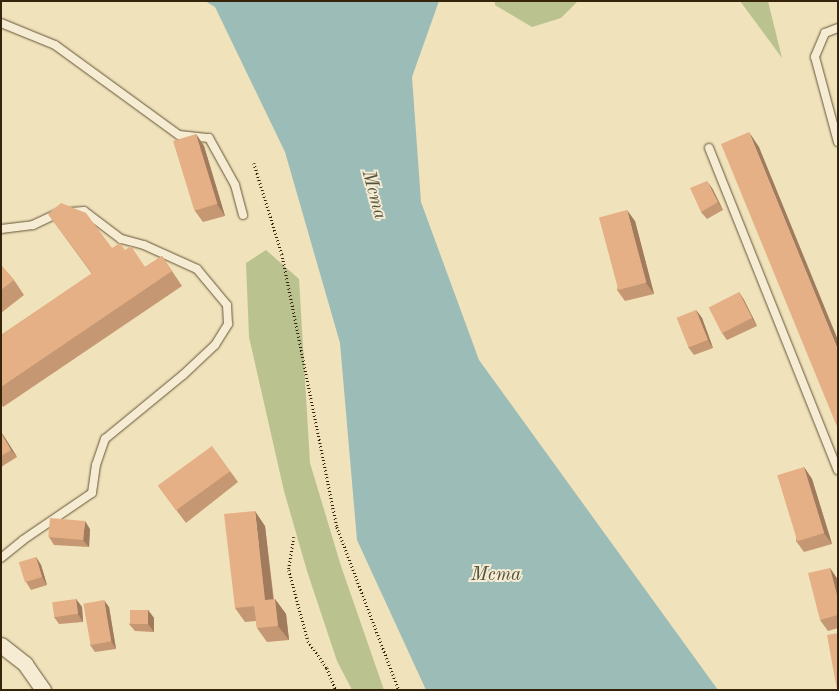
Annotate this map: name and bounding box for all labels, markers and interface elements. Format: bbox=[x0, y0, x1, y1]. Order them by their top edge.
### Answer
water label: Мста bbox=[355, 168, 391, 222]
water label: Мста bbox=[471, 565, 521, 587]

